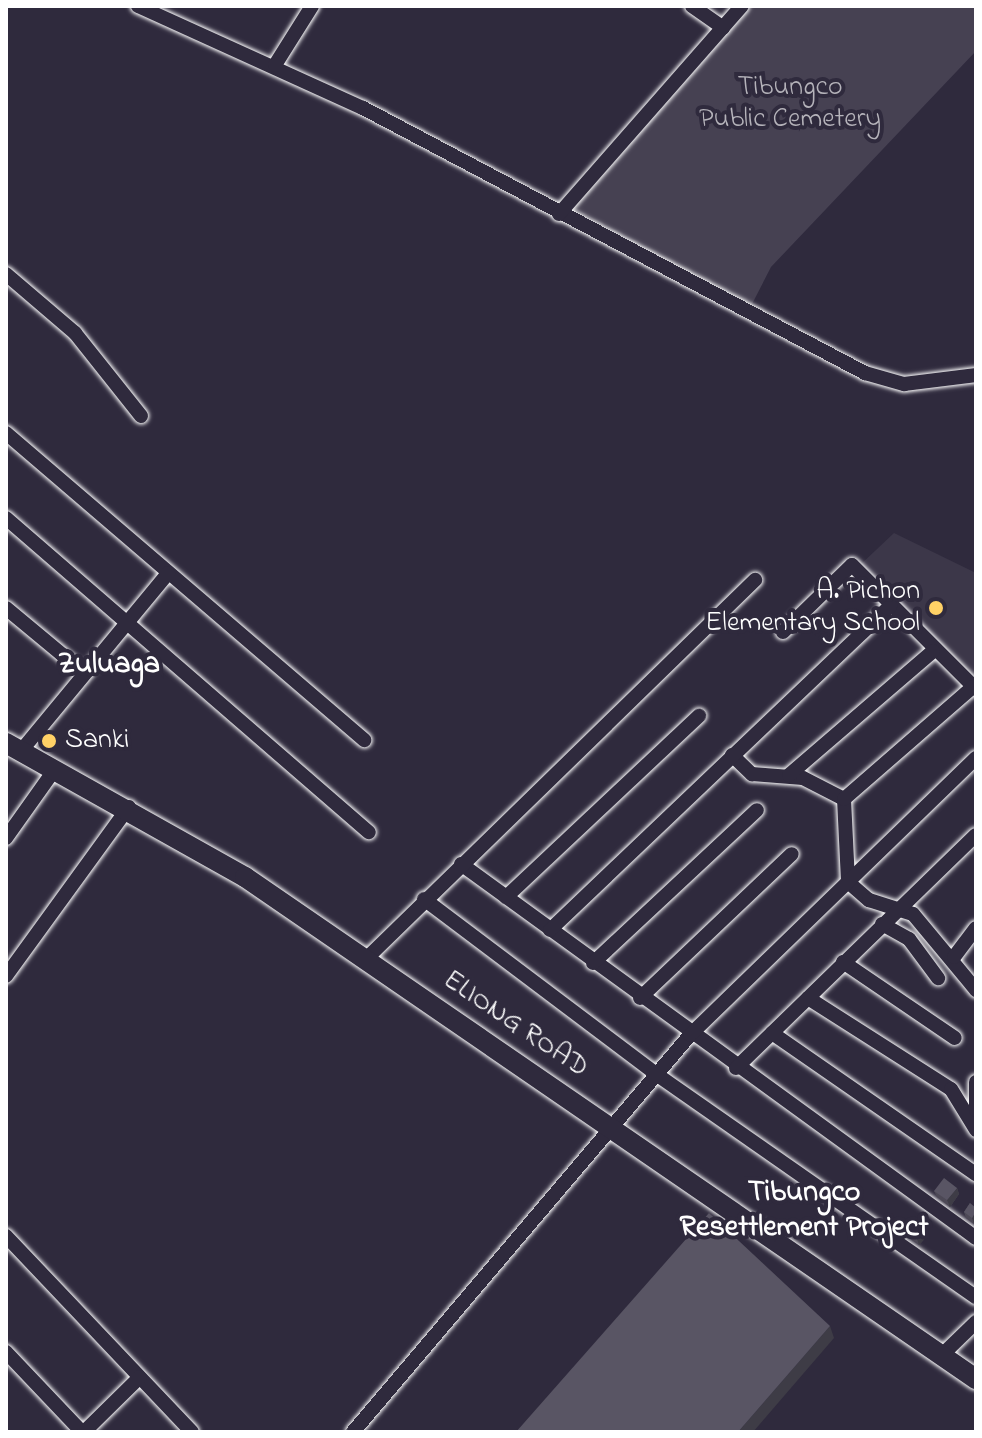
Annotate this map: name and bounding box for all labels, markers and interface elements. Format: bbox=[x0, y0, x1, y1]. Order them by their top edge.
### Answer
park label: Tibungco Public Cemetery bbox=[699, 71, 881, 137]
place label: A. Pichon Elementary School bbox=[705, 575, 920, 641]
marker: A. Pichon Elementary School bbox=[927, 599, 945, 617]
district label: Zuluaga bbox=[58, 647, 160, 683]
place label: Sanki bbox=[65, 724, 129, 758]
marker: Sanki bbox=[40, 732, 58, 750]
street label: ELIONG ROAD bbox=[436, 964, 594, 1086]
district label: Tibungco Resettlement Project bbox=[679, 1175, 929, 1246]

